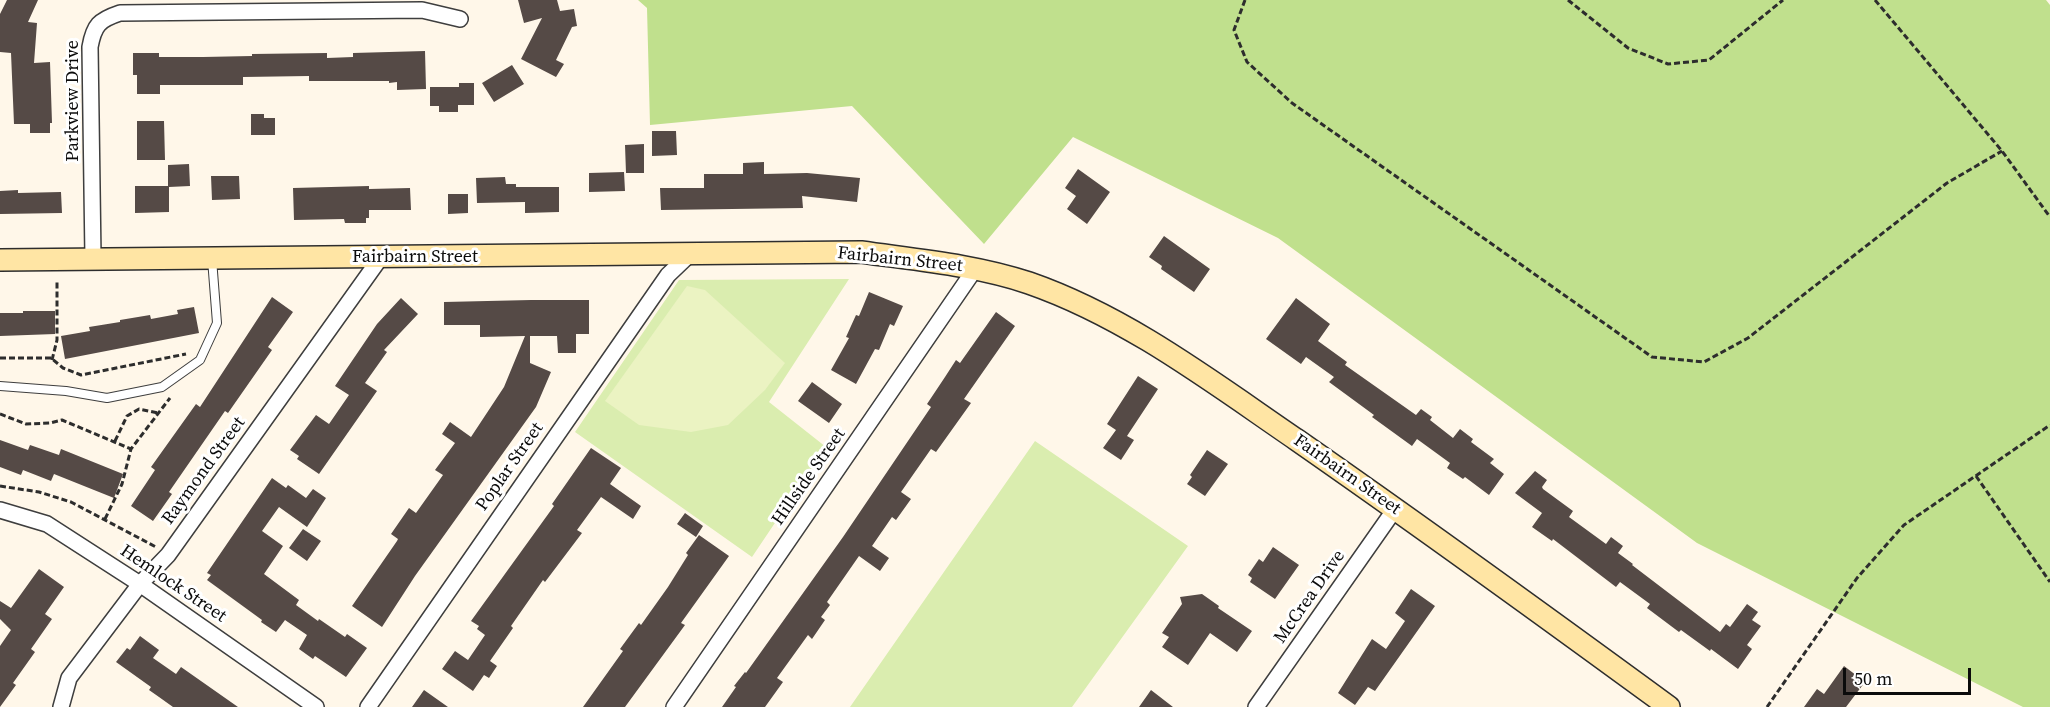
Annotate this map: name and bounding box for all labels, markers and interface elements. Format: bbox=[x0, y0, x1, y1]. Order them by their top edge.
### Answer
street label: Parkview Drive bbox=[62, 40, 84, 162]
street label: Fairbairn Street bbox=[836, 243, 964, 277]
street label: Fairbairn Street bbox=[352, 246, 478, 268]
street label: Raymond Street bbox=[158, 413, 250, 529]
street label: Poplar Street bbox=[472, 419, 548, 515]
street label: Hillside Street bbox=[768, 424, 850, 530]
street label: Fairbairn Street bbox=[1289, 430, 1405, 520]
street label: Hemlock Street bbox=[116, 540, 230, 628]
street label: McCrea Drive bbox=[1270, 546, 1350, 648]
scale bar bbox=[1846, 656, 1974, 694]
text: 50 m bbox=[1854, 666, 1892, 691]

